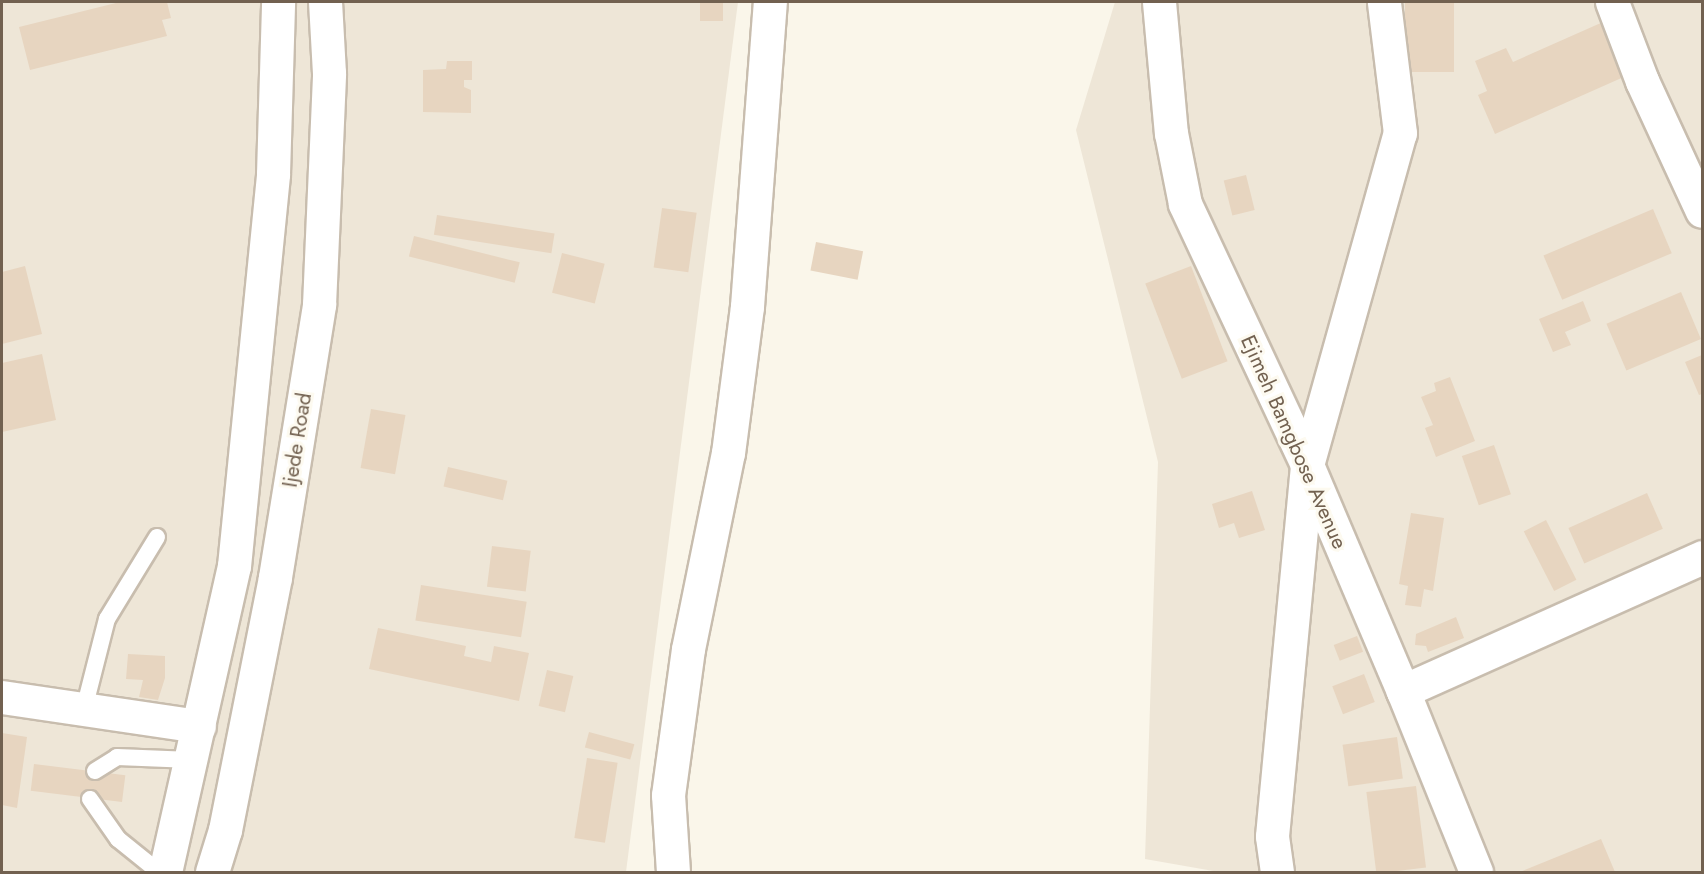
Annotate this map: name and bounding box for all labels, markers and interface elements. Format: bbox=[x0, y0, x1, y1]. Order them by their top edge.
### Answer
street label: Ejimeh Bamgbose Avenue bbox=[1235, 331, 1353, 553]
street label: Ijede Road bbox=[277, 391, 317, 489]

